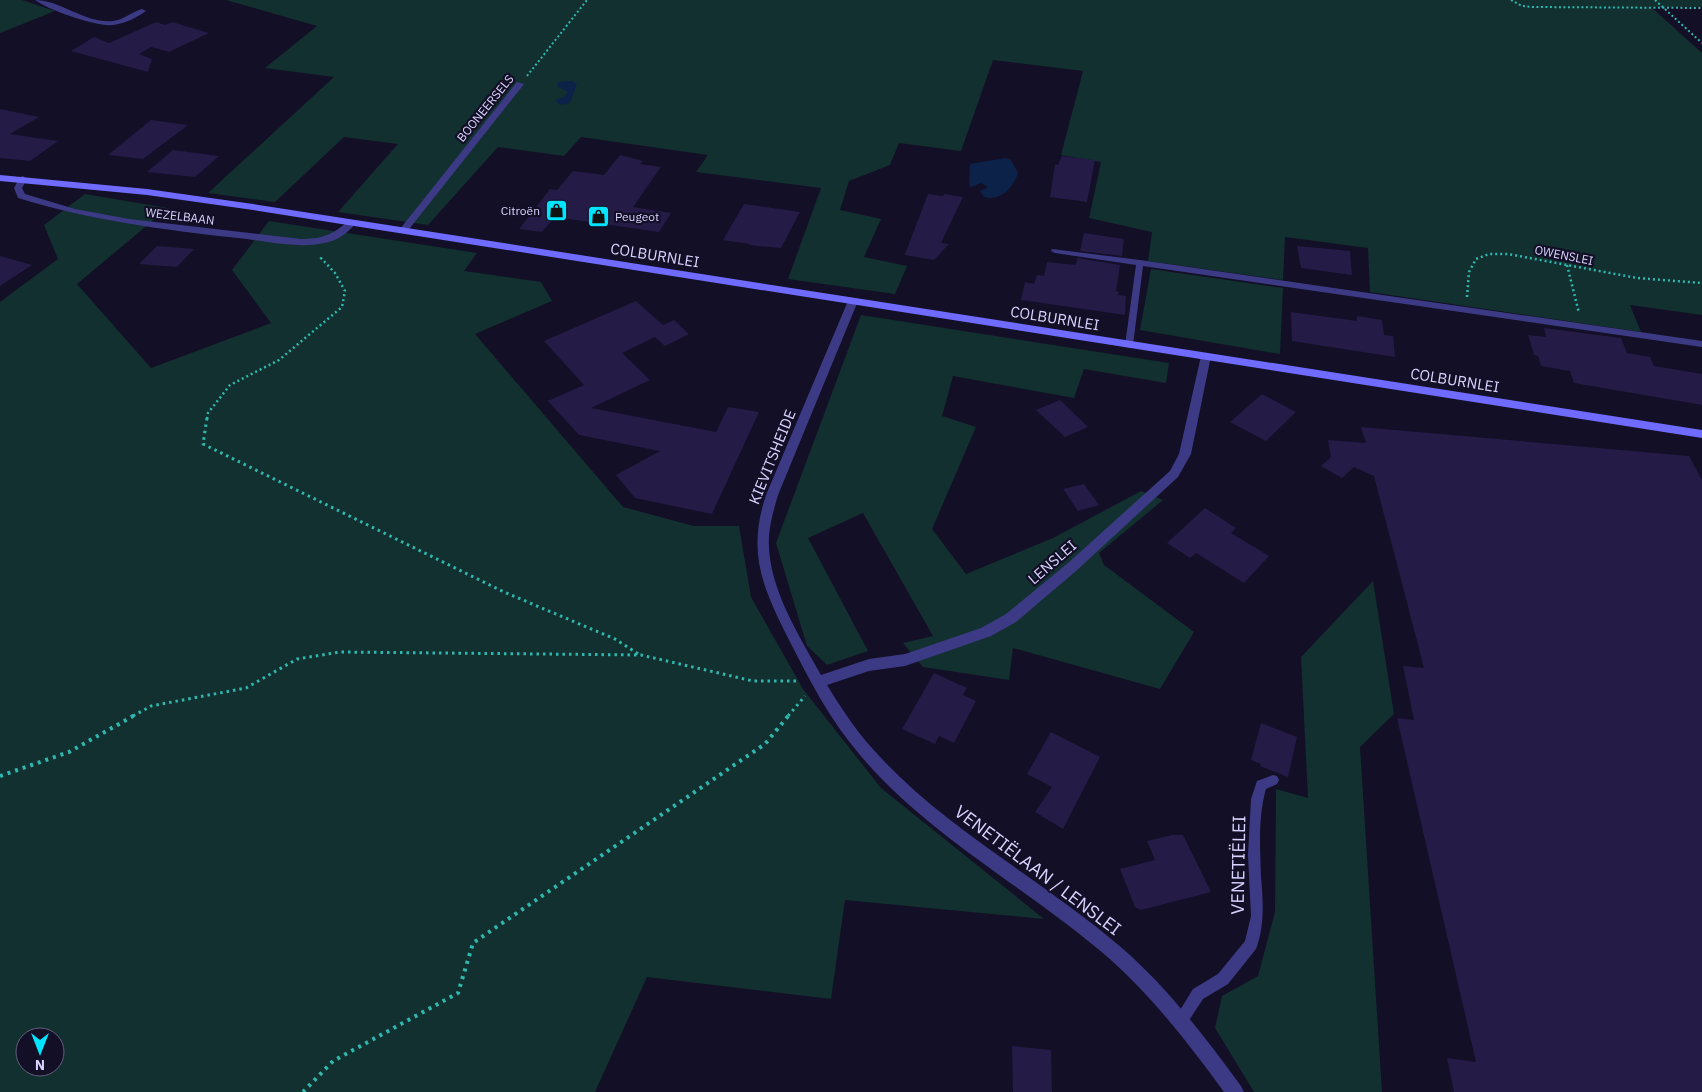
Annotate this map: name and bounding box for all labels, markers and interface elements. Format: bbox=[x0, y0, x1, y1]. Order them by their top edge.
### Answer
street label: BOONEERSELS bbox=[453, 71, 517, 145]
shop icon: Citroën bbox=[544, 198, 568, 222]
place label: Citroën bbox=[501, 203, 540, 218]
street label: WEZELBAAN bbox=[145, 204, 215, 228]
shop icon: Peugeot bbox=[587, 204, 611, 228]
place label: Peugeot bbox=[615, 209, 659, 224]
street label: COLBURNLEI bbox=[609, 239, 701, 271]
street label: OWENSLEI bbox=[1533, 242, 1595, 268]
street label: COLBURNLEI bbox=[1009, 302, 1101, 334]
street label: COLBURNLEI bbox=[1409, 364, 1501, 396]
street label: KIEVITSHEIDE bbox=[744, 407, 800, 507]
street label: LENSLEI bbox=[1024, 536, 1080, 588]
street label: VENETIËLAAN / LENSLEI bbox=[950, 800, 1126, 940]
street label: VENETIËLEI bbox=[1226, 815, 1250, 915]
north arrow bbox=[15, 1027, 65, 1077]
text: N bbox=[35, 1056, 45, 1074]

